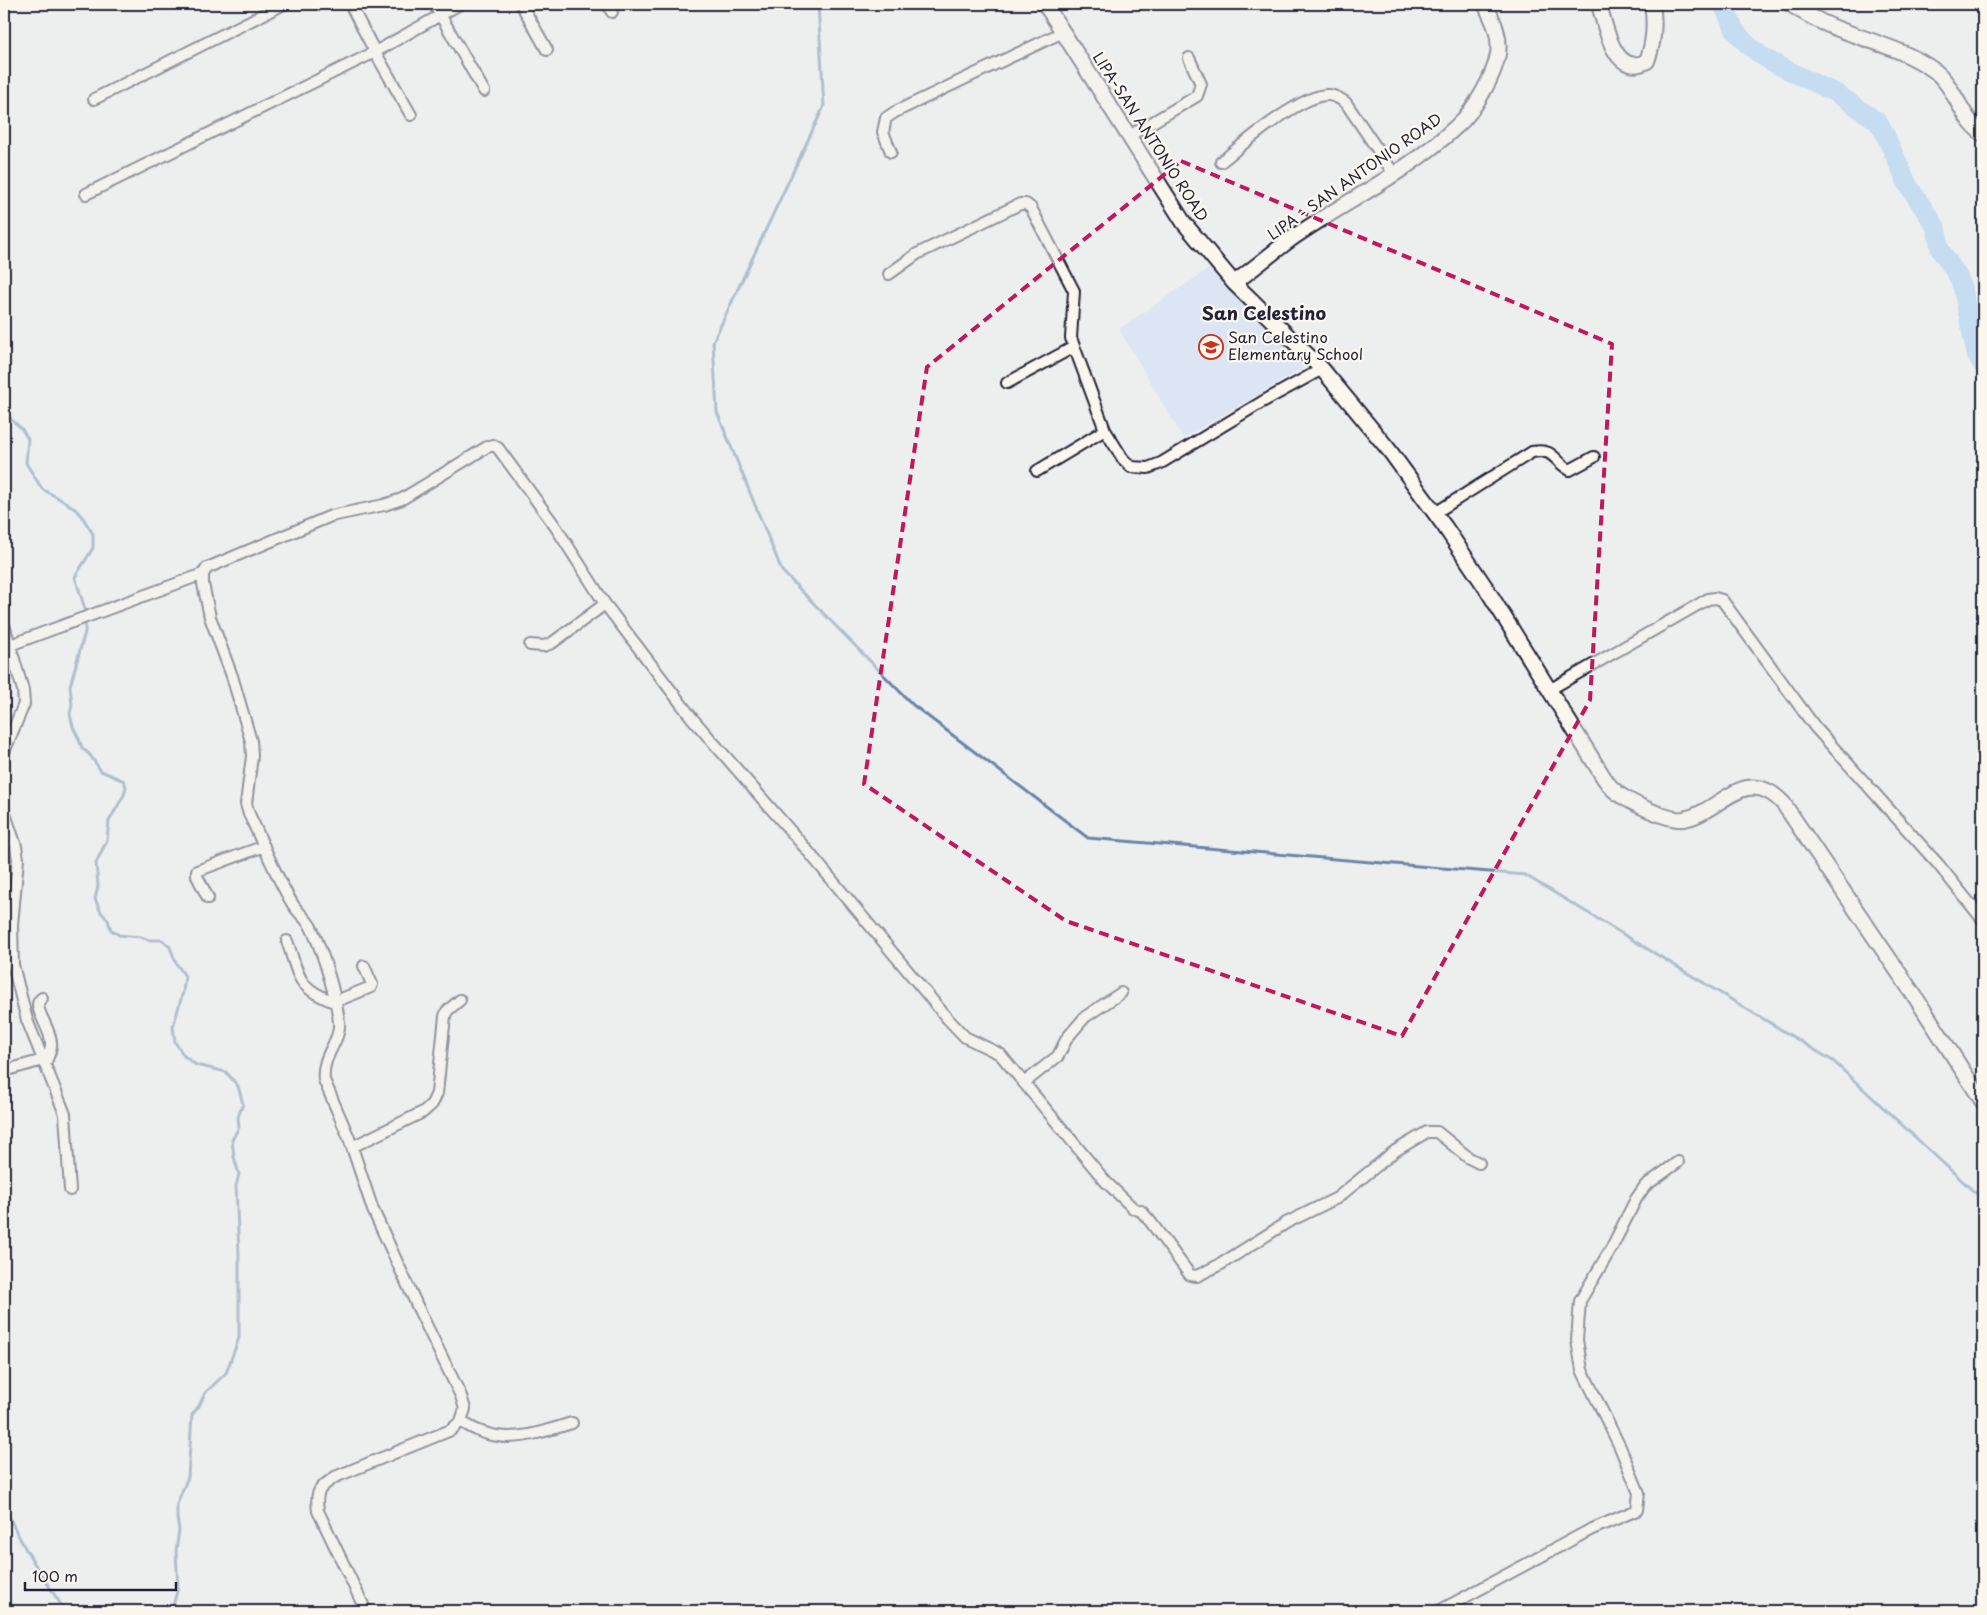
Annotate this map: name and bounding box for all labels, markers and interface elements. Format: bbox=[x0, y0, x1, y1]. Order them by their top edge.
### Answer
street label: LIPA-SAN ANTONIO ROAD bbox=[1088, 47, 1215, 225]
street label: LIPA - SAN ANTONIO ROAD bbox=[1262, 107, 1446, 245]
district label: San Celestino bbox=[1202, 299, 1327, 326]
place label: San Celestino Elementary School bbox=[1228, 325, 1363, 365]
school or university icon: San Celestino Elementary School bbox=[1198, 334, 1224, 360]
scale bar bbox=[25, 1560, 176, 1592]
text: 100 m bbox=[32, 1564, 78, 1587]

